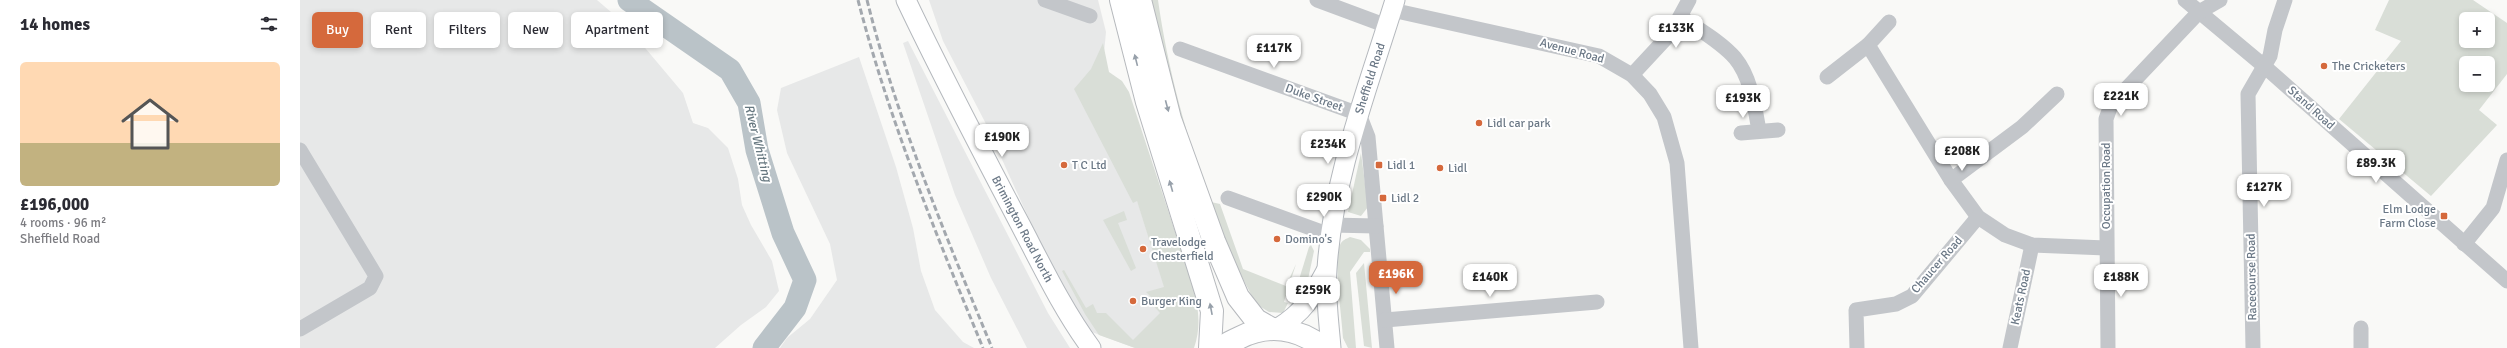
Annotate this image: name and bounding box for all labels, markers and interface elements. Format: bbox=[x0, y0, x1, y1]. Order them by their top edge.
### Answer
chip: Buy bbox=[312, 12, 363, 48]
chip: Rent bbox=[371, 12, 426, 48]
chip: Filters bbox=[434, 12, 500, 48]
chip: New bbox=[508, 12, 563, 48]
chip: Apartment bbox=[571, 12, 663, 48]
map controls bbox=[2459, 12, 2495, 92]
button: + bbox=[2459, 12, 2495, 48]
icon: filters bbox=[258, 13, 280, 35]
text: 14 homes bbox=[20, 14, 90, 35]
pin: £133K bbox=[1648, 15, 1704, 49]
text: £133K bbox=[1658, 20, 1694, 36]
pin: £117K bbox=[1246, 35, 1302, 69]
street label: Avenue Road bbox=[1538, 35, 1606, 67]
text: £117K bbox=[1256, 40, 1292, 56]
street label: Sheffield Road bbox=[1352, 41, 1388, 116]
one-way arrow bbox=[1133, 54, 1139, 66]
button: − bbox=[2459, 56, 2495, 92]
place label: The Cricketers bbox=[2332, 59, 2405, 74]
marker: The Cricketers bbox=[2319, 61, 2329, 71]
street label: Duke Street bbox=[1283, 81, 1345, 115]
pin: £221K bbox=[2093, 83, 2149, 117]
street label: Stand Road bbox=[2284, 83, 2338, 133]
pin: £193K bbox=[1715, 85, 1771, 119]
icon: home bbox=[114, 88, 186, 160]
text: £221K bbox=[2103, 88, 2139, 104]
text: £193K bbox=[1725, 90, 1761, 106]
one-way arrow bbox=[1164, 100, 1170, 112]
water label: River Whitting bbox=[741, 103, 776, 185]
place label: Lidl car park bbox=[1487, 116, 1551, 131]
marker: Lidl car park bbox=[1474, 118, 1484, 128]
pin: £190K bbox=[974, 124, 1030, 158]
text: £190K bbox=[984, 129, 1020, 145]
pin: £234K bbox=[1300, 131, 1356, 165]
text: £234K bbox=[1310, 136, 1346, 152]
pin: £208K bbox=[1934, 138, 1990, 172]
text: £208K bbox=[1944, 143, 1980, 159]
street label: Occupation Road bbox=[2099, 143, 2114, 229]
pin: £89.3K bbox=[2343, 150, 2409, 184]
text: £89.3K bbox=[2356, 155, 2396, 171]
place label: T C Ltd bbox=[1072, 158, 1107, 173]
place label: Lidl 1 bbox=[1387, 158, 1415, 173]
marker: T C Ltd bbox=[1059, 160, 1069, 170]
marker: Lidl 1 bbox=[1374, 160, 1384, 170]
place label: Lidl bbox=[1448, 161, 1468, 176]
marker: Lidl bbox=[1435, 163, 1445, 173]
street label: Brimington Road North bbox=[988, 173, 1057, 285]
pin: £127K bbox=[2236, 174, 2292, 208]
one-way arrow bbox=[1168, 179, 1174, 191]
text: £127K bbox=[2246, 179, 2282, 195]
pin: £290K bbox=[1296, 184, 1352, 218]
text: £290K bbox=[1306, 189, 1342, 205]
place label: Lidl 2 bbox=[1391, 191, 1419, 206]
marker: Lidl 2 bbox=[1378, 193, 1388, 203]
text: £196,000 bbox=[20, 194, 89, 215]
place label: Elm Lodge Farm Close bbox=[2379, 202, 2436, 231]
marker: Elm Lodge Farm Close bbox=[2439, 211, 2449, 221]
text: 4 rooms · 96 m² bbox=[20, 215, 106, 231]
text: Sheffield Road bbox=[20, 231, 100, 247]
place label: Domino's bbox=[1285, 232, 1332, 247]
street label: Chaucer Road bbox=[1908, 233, 1966, 297]
street label: Racecourse Road bbox=[2244, 233, 2260, 321]
marker: Domino's bbox=[1272, 234, 1282, 244]
place label: Travelodge Chesterfield bbox=[1151, 235, 1214, 264]
marker: Travelodge Chesterfield bbox=[1138, 244, 1148, 254]
pin: £196K bbox=[1368, 261, 1424, 295]
pin: £140K bbox=[1462, 264, 1518, 298]
pin: £188K bbox=[2093, 264, 2149, 298]
text: £196K bbox=[1378, 266, 1414, 282]
street label: Keats Road bbox=[2008, 268, 2034, 326]
text: £140K bbox=[1472, 269, 1508, 285]
text: £188K bbox=[2103, 269, 2139, 285]
pin: £259K bbox=[1285, 277, 1341, 311]
text: £259K bbox=[1295, 282, 1331, 298]
place label: Burger King bbox=[1141, 294, 1202, 309]
marker: Burger King bbox=[1128, 296, 1138, 306]
one-way arrow bbox=[1207, 303, 1213, 316]

